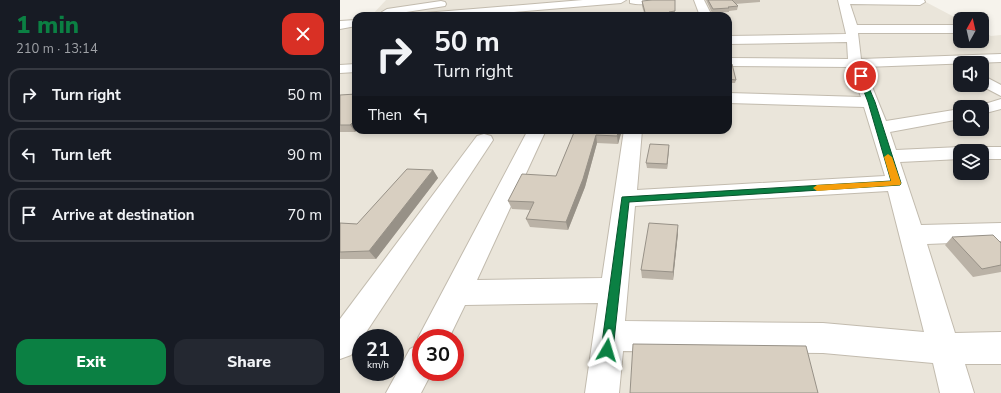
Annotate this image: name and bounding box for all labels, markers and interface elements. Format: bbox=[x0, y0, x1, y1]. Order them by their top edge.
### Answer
text: 1 min bbox=[16, 9, 79, 41]
north arrow bbox=[953, 12, 989, 48]
map controls bbox=[953, 12, 989, 180]
button: close bbox=[282, 13, 324, 55]
text: 50 m bbox=[434, 23, 500, 61]
icon: right bbox=[368, 28, 420, 80]
text: 210 m · 13:14 bbox=[16, 40, 98, 58]
button: sound bbox=[953, 56, 989, 92]
text: Turn right bbox=[434, 59, 513, 83]
pin bbox=[844, 59, 878, 93]
icon: arrive bbox=[850, 65, 872, 87]
icon: right bbox=[18, 84, 40, 106]
text: Turn right bbox=[52, 85, 121, 105]
text: 50 m bbox=[287, 85, 322, 105]
button: search bbox=[953, 100, 989, 136]
icon: left bbox=[410, 104, 432, 126]
text: Then bbox=[368, 105, 402, 125]
icon: left bbox=[18, 144, 40, 166]
button: layers bbox=[953, 144, 989, 180]
text: Turn left bbox=[52, 145, 111, 165]
text: 90 m bbox=[287, 145, 322, 165]
icon: arrive bbox=[18, 204, 40, 226]
text: Arrive at destination bbox=[52, 205, 195, 225]
text: 70 m bbox=[287, 205, 322, 225]
speed limit sign: 30 bbox=[412, 329, 464, 381]
position arrow bbox=[586, 329, 628, 371]
text: 21 bbox=[366, 336, 390, 363]
button: Exit bbox=[16, 339, 166, 385]
button: Share bbox=[174, 339, 324, 385]
text: km/h bbox=[367, 358, 389, 372]

